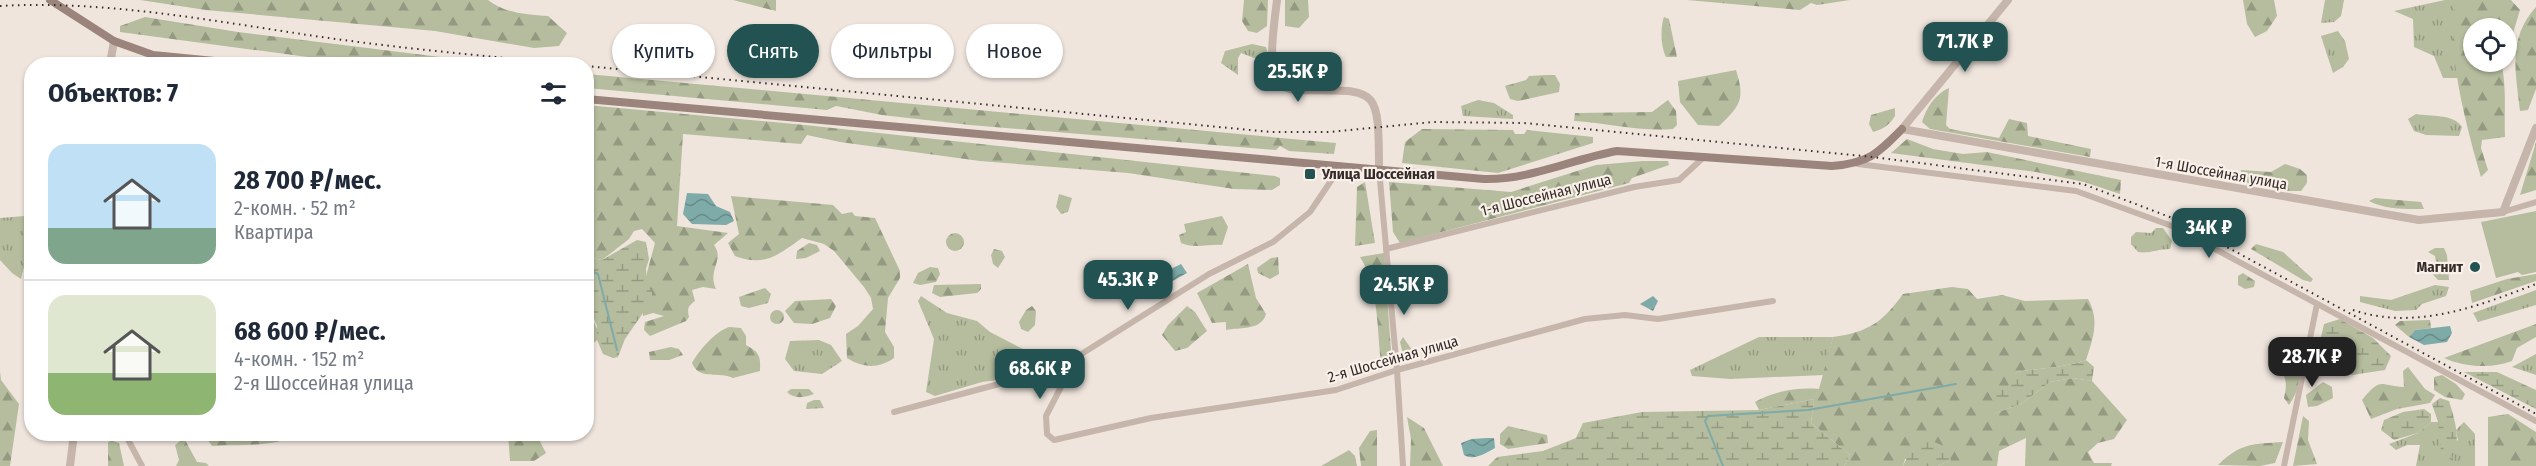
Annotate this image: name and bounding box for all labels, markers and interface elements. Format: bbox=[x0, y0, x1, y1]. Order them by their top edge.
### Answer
map controls bbox=[2463, 18, 2517, 72]
button: locate bbox=[2463, 18, 2517, 72]
pin: 71.7K ₽ bbox=[1910, 22, 2020, 73]
chip: Купить bbox=[612, 24, 715, 78]
chip: Снять bbox=[727, 24, 819, 78]
chip: Фильтры bbox=[831, 24, 954, 78]
chip: Новое bbox=[966, 24, 1063, 78]
text: 71.7K ₽ bbox=[1937, 29, 1993, 53]
pin: 25.5K ₽ bbox=[1243, 52, 1353, 103]
text: 25.5K ₽ bbox=[1268, 59, 1328, 83]
icon: filters bbox=[537, 77, 570, 110]
text: Объектов: 7 bbox=[48, 78, 178, 109]
street label: 1-я Шоссейная улица bbox=[2153, 152, 2289, 194]
text: 28 700 ₽/мес. bbox=[234, 165, 381, 196]
place label: Улица Шоссейная bbox=[1321, 165, 1435, 183]
marker: Улица Шоссейная bbox=[1303, 167, 1317, 181]
icon: home bbox=[96, 168, 168, 240]
street label: 1-я Шоссейная улица bbox=[1479, 170, 1613, 220]
text: 2-комн. · 52 m² bbox=[234, 196, 356, 220]
pin: 34K ₽ bbox=[2167, 208, 2251, 259]
text: 34K ₽ bbox=[2186, 215, 2232, 239]
text: Квартира bbox=[234, 220, 314, 244]
place label: Магнит bbox=[2416, 258, 2464, 276]
pin: 45.3K ₽ bbox=[1073, 260, 1183, 311]
marker: Магнит bbox=[2468, 260, 2482, 274]
pin: 24.5K ₽ bbox=[1349, 265, 1459, 316]
text: 45.3K ₽ bbox=[1098, 267, 1158, 291]
text: 24.5K ₽ bbox=[1374, 272, 1434, 296]
text: 68 600 ₽/мес. bbox=[234, 316, 386, 347]
icon: home bbox=[96, 319, 168, 391]
street label: 2-я Шоссейная улица bbox=[1326, 332, 1460, 386]
pin: 28.7K ₽ bbox=[2257, 337, 2367, 388]
text: 28.7K ₽ bbox=[2282, 344, 2342, 368]
text: 4-комн. · 152 m² bbox=[234, 347, 364, 371]
pin: 68.6K ₽ bbox=[985, 349, 1095, 400]
text: 68.6K ₽ bbox=[1009, 356, 1071, 380]
text: 2-я Шоссейная улица bbox=[234, 371, 414, 395]

